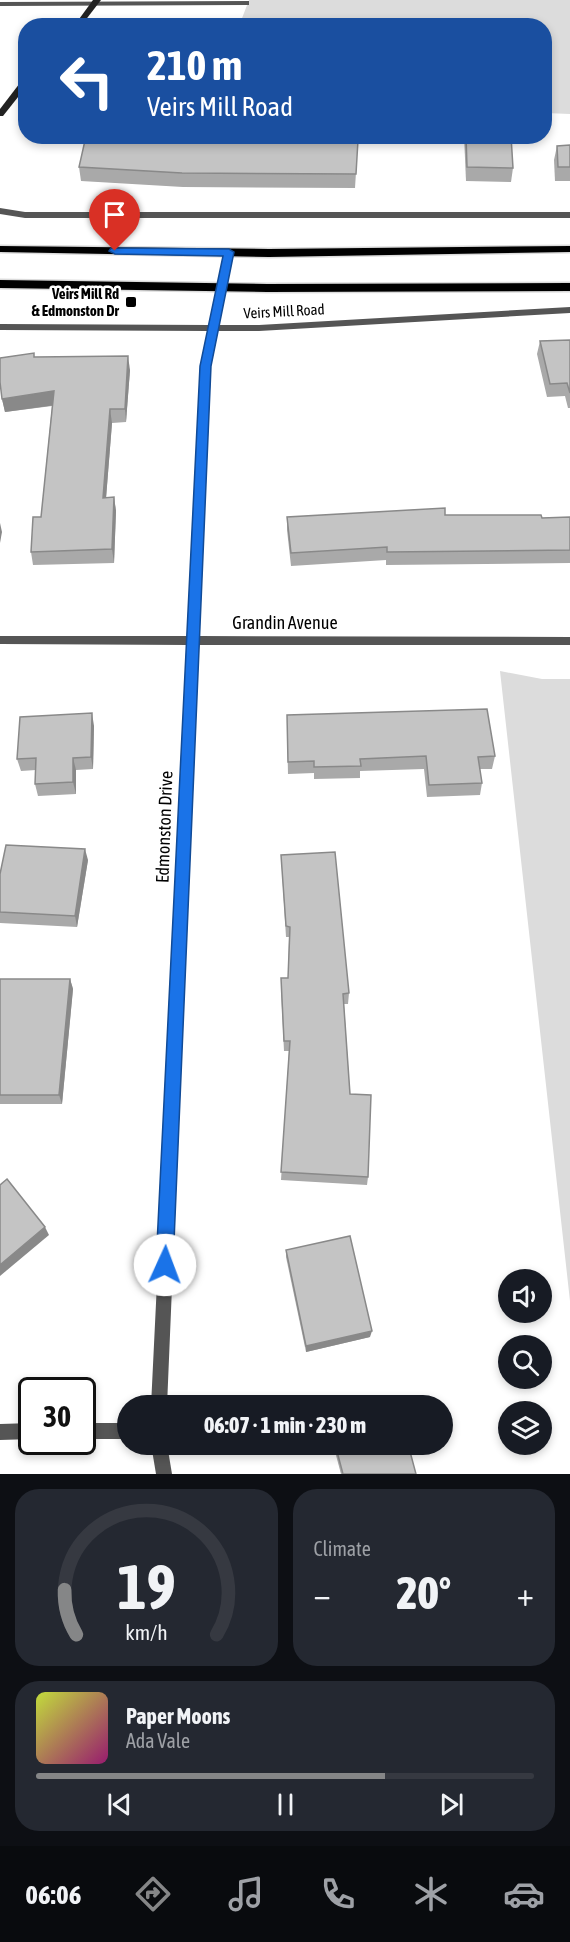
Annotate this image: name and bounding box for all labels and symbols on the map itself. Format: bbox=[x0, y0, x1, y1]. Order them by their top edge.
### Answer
pin bbox=[89, 189, 140, 251]
place label: Veirs Mill Rd & Edmonston Dr bbox=[32, 285, 120, 319]
marker: Veirs Mill Rd & Edmonston Dr bbox=[124, 295, 138, 309]
street label: Veirs Mill Road bbox=[243, 300, 325, 322]
street label: Grandin Avenue bbox=[232, 612, 338, 633]
street label: Edmonston Drive bbox=[152, 771, 176, 883]
position arrow bbox=[133, 1233, 197, 1297]
speed limit sign: 30 bbox=[18, 1377, 96, 1455]

